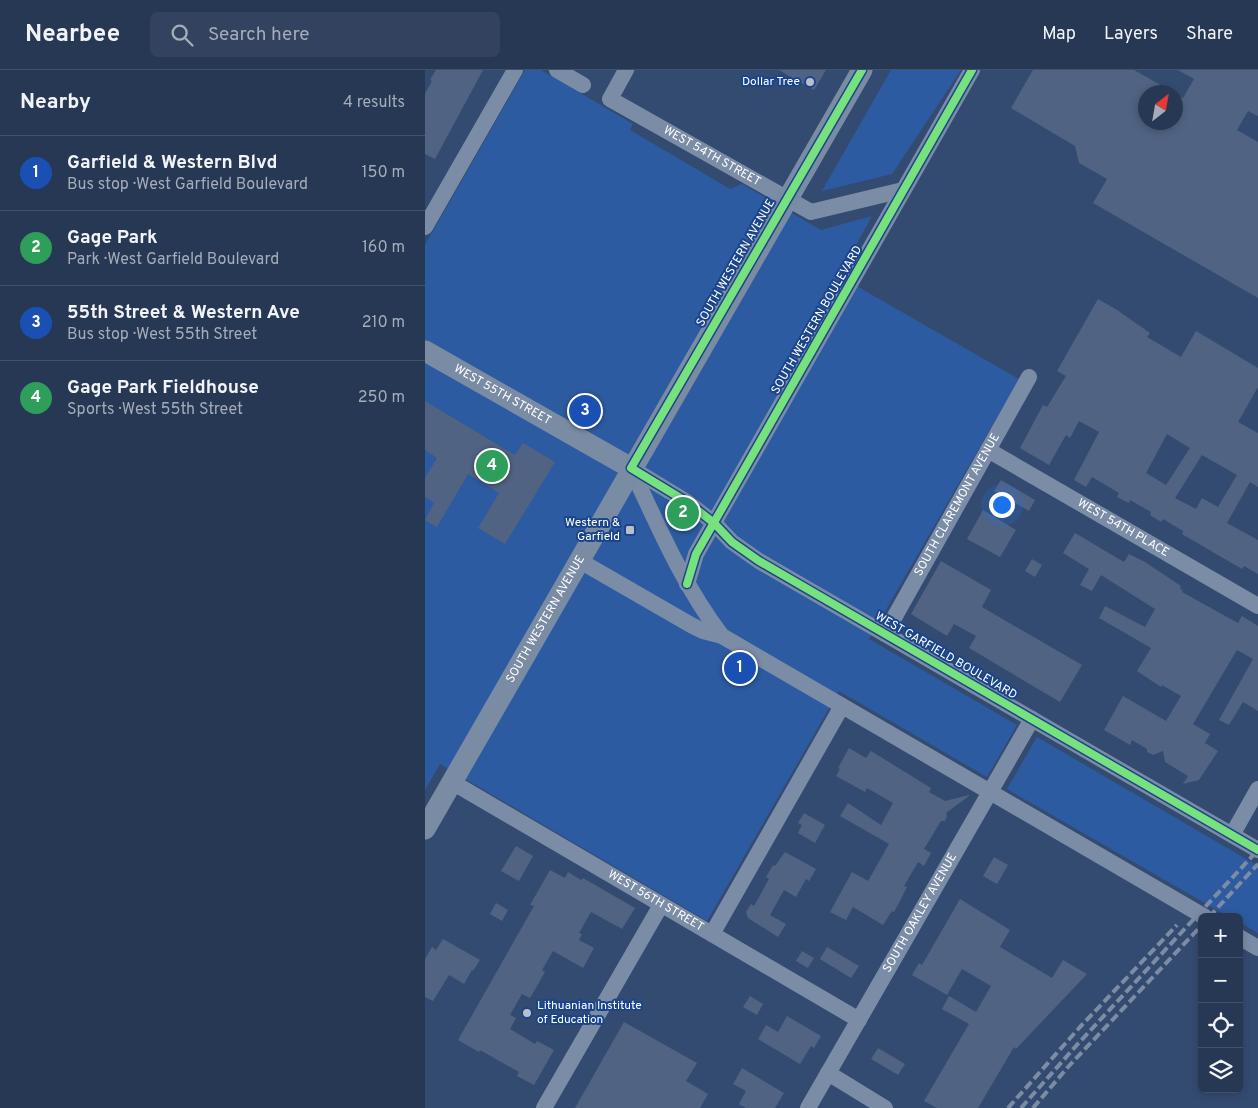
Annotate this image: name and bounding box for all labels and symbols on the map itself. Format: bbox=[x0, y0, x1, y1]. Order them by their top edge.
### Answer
place label: Dollar Tree bbox=[742, 74, 800, 90]
marker: Dollar Tree bbox=[804, 76, 816, 88]
north arrow bbox=[1138, 85, 1183, 130]
street label: WEST 54TH STREET bbox=[660, 122, 764, 190]
street label: SOUTH WESTERN AVENUE bbox=[693, 196, 779, 330]
street label: SOUTH WESTERN BOULEVARD bbox=[768, 243, 866, 397]
street label: WEST 55TH STREET bbox=[451, 361, 554, 429]
pin: 3 bbox=[569, 392, 601, 430]
street label: SOUTH CLAREMONT AVENUE bbox=[911, 431, 1004, 579]
pin: 4 bbox=[476, 447, 508, 485]
your location bbox=[989, 492, 1015, 518]
pin: 2 bbox=[667, 494, 699, 532]
street label: WEST 54TH PLACE bbox=[1074, 495, 1172, 561]
place label: Western & Garfield bbox=[565, 515, 620, 545]
marker: Western & Garfield bbox=[624, 524, 636, 536]
street label: SOUTH WESTERN AVENUE bbox=[503, 552, 589, 686]
street label: WEST GARFIELD BOULEVARD bbox=[872, 609, 1020, 703]
pin: 1 bbox=[724, 649, 756, 687]
street label: SOUTH OAKLEY AVENUE bbox=[880, 850, 961, 976]
street label: WEST 56TH STREET bbox=[605, 867, 707, 936]
place label: Lithuanian Institute of Education bbox=[537, 998, 642, 1028]
marker: Lithuanian Institute of Education bbox=[521, 1007, 533, 1019]

